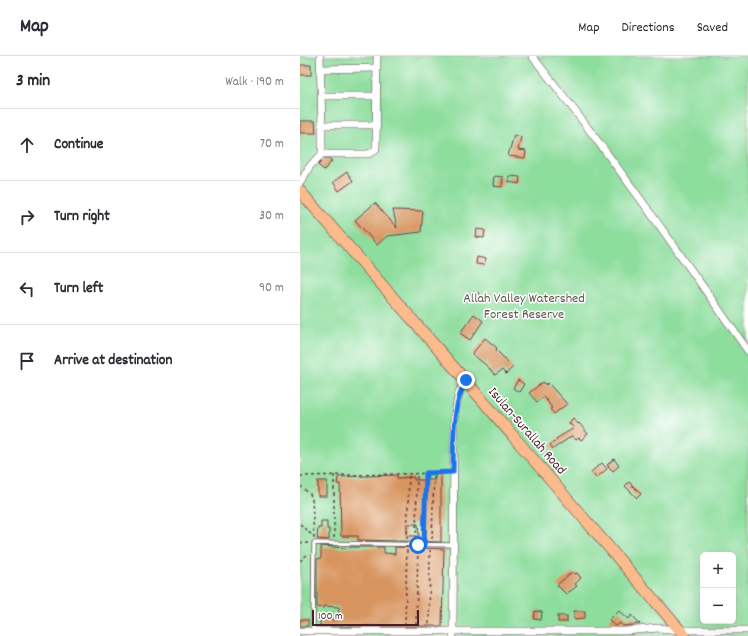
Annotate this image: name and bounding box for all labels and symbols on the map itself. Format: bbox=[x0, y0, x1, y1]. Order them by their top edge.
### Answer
park label: Allah Valley Watershed Forest Reserve bbox=[463, 289, 585, 325]
route end bbox=[457, 371, 475, 389]
street label: Isulan-Surallah Road bbox=[483, 383, 570, 480]
route start bbox=[409, 536, 427, 554]
scale bar bbox=[312, 608, 419, 627]

